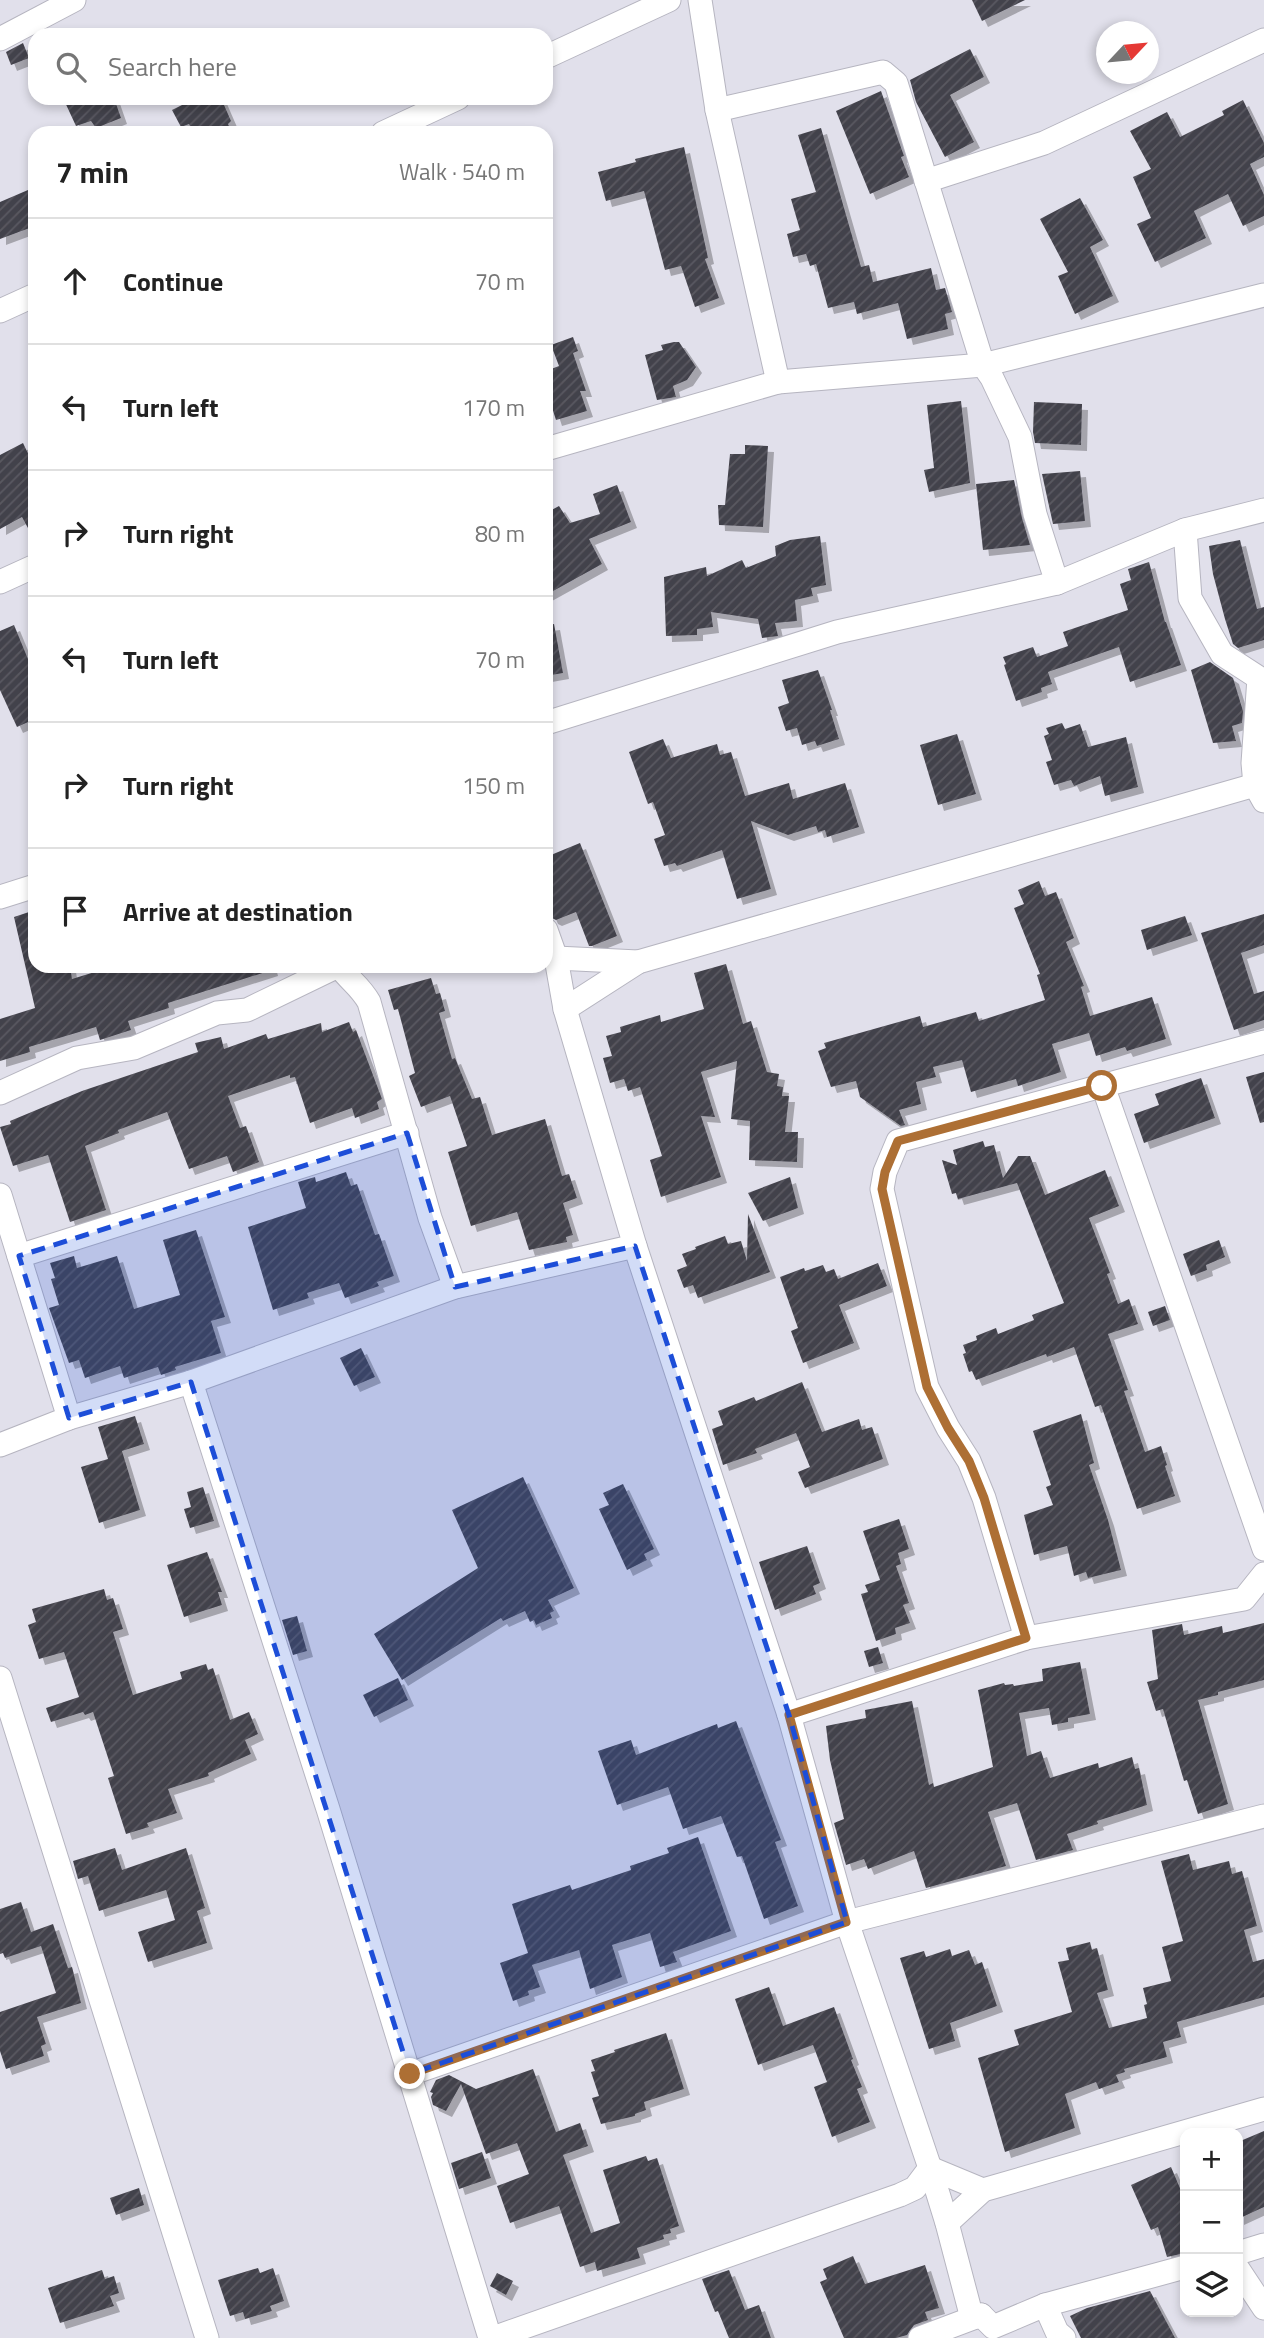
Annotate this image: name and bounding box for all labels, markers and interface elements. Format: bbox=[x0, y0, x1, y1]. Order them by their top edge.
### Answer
north arrow bbox=[1096, 21, 1159, 84]
search box bbox=[28, 28, 553, 105]
text: Search here bbox=[108, 47, 237, 86]
icon: search bbox=[52, 48, 90, 86]
text: 7 min bbox=[56, 149, 129, 195]
text: Walk · 540 m bbox=[399, 154, 525, 189]
icon: ahead bbox=[56, 262, 94, 300]
text: Continue bbox=[123, 262, 223, 301]
text: 70 m bbox=[475, 264, 525, 299]
icon: left bbox=[56, 388, 94, 426]
text: Turn left bbox=[123, 388, 218, 427]
text: 170 m bbox=[462, 390, 525, 425]
icon: right bbox=[56, 514, 94, 552]
text: Turn right bbox=[123, 514, 234, 553]
text: 80 m bbox=[475, 516, 525, 551]
icon: left bbox=[56, 640, 94, 678]
text: Turn left bbox=[123, 640, 218, 679]
text: 70 m bbox=[475, 642, 525, 677]
icon: right bbox=[56, 766, 94, 804]
text: Turn right bbox=[123, 766, 234, 805]
text: 150 m bbox=[462, 768, 525, 803]
icon: arrive bbox=[56, 892, 94, 930]
text: Arrive at destination bbox=[123, 892, 353, 931]
route start bbox=[1086, 1070, 1117, 1101]
route end bbox=[394, 2058, 425, 2089]
map controls bbox=[1180, 2128, 1243, 2317]
button: + bbox=[1180, 2128, 1243, 2191]
button: − bbox=[1180, 2191, 1243, 2254]
button: layers bbox=[1180, 2254, 1243, 2317]

